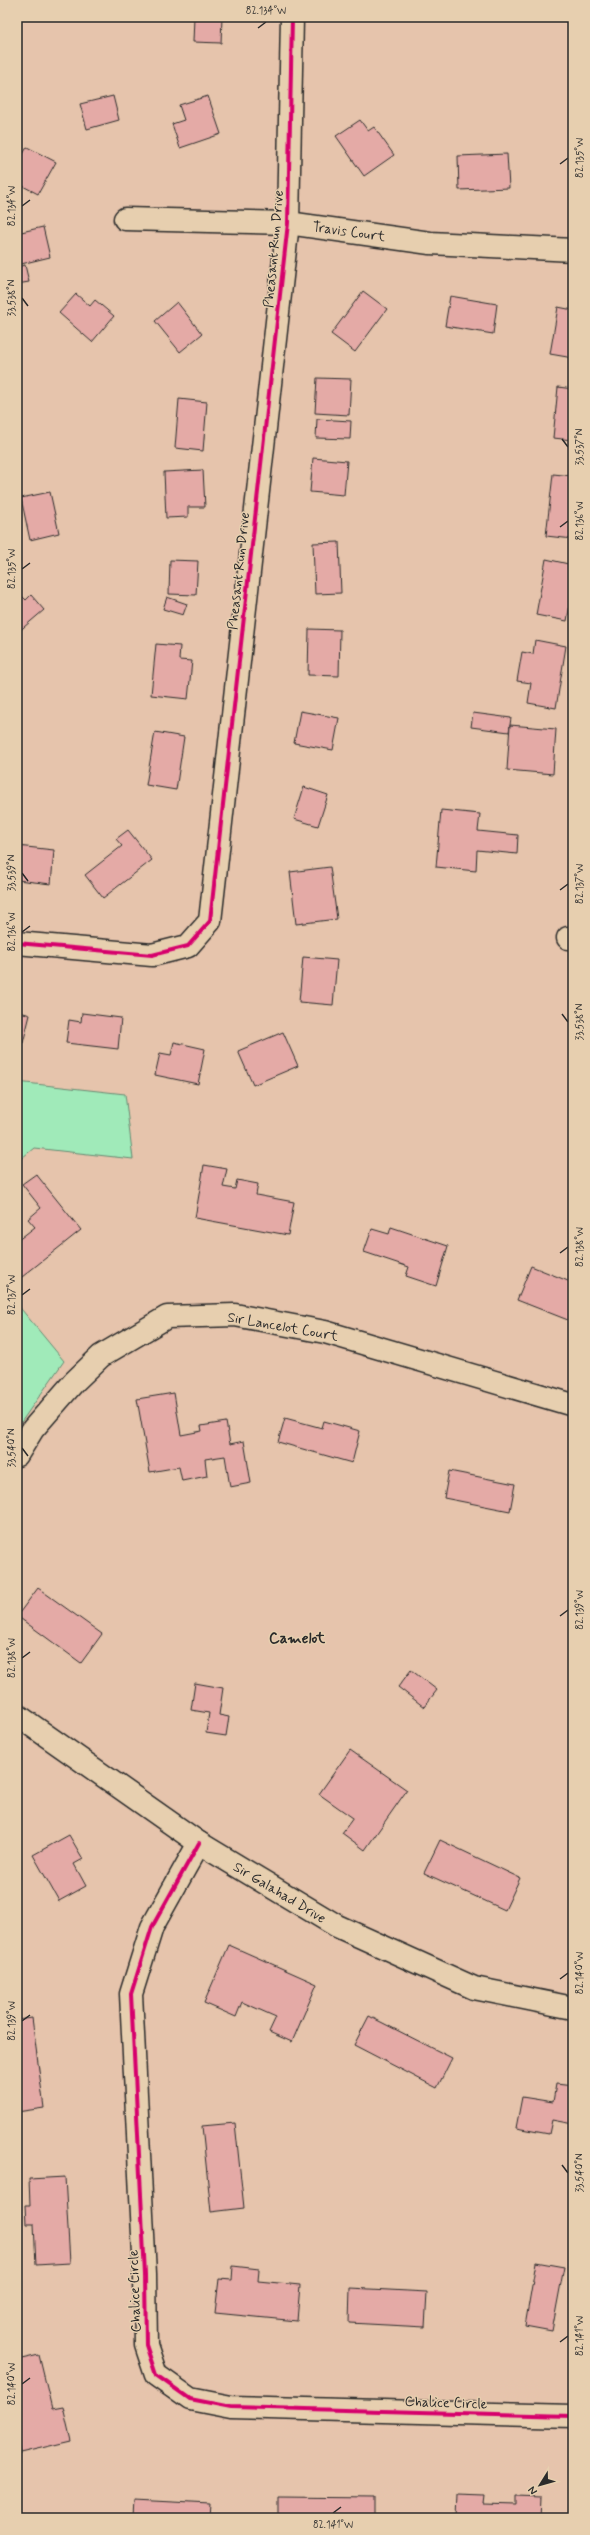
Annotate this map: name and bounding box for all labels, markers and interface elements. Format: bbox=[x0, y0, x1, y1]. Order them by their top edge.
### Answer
text: 82.134°W bbox=[246, 4, 286, 18]
text: 82.135°W bbox=[573, 138, 587, 178]
text: 82.134°W bbox=[5, 186, 19, 226]
street label: Pheasant Run Drive bbox=[260, 189, 288, 309]
street label: Travis Court bbox=[311, 218, 387, 246]
text: 33.538°N bbox=[5, 279, 19, 316]
text: 33.537°N bbox=[573, 428, 587, 465]
text: 82.136°W bbox=[573, 501, 587, 541]
street label: Pheasant Run Drive bbox=[224, 511, 254, 631]
text: 82.135°W bbox=[5, 549, 19, 589]
text: 33.539°N bbox=[5, 854, 19, 891]
text: 82.137°W bbox=[573, 864, 587, 904]
text: 82.136°W bbox=[5, 912, 19, 952]
text: 33.538°N bbox=[573, 1003, 587, 1040]
text: 82.138°W bbox=[573, 1227, 587, 1267]
text: 82.137°W bbox=[5, 1275, 19, 1315]
street label: Sir Lancelot Court bbox=[226, 1308, 340, 1346]
text: 33.540°N bbox=[5, 1428, 19, 1468]
text: 82.139°W bbox=[573, 1590, 587, 1630]
district label: Camelot bbox=[269, 1629, 326, 1649]
text: 82.138°W bbox=[5, 1638, 19, 1678]
street label: Sir Galahad Drive bbox=[230, 1858, 329, 1928]
text: 82.140°W bbox=[573, 1952, 587, 1994]
text: 82.139°W bbox=[5, 2001, 19, 2041]
text: 33.540°N bbox=[573, 2153, 587, 2193]
street label: Chalice Circle bbox=[125, 2249, 145, 2333]
text: 82.141°W bbox=[573, 2316, 587, 2356]
text: 82.140°W bbox=[5, 2363, 19, 2405]
street label: Chalice Circle bbox=[404, 2393, 488, 2413]
north arrow bbox=[520, 2465, 560, 2505]
text: N bbox=[525, 2483, 541, 2498]
text: 82.141°W bbox=[313, 2518, 353, 2532]

